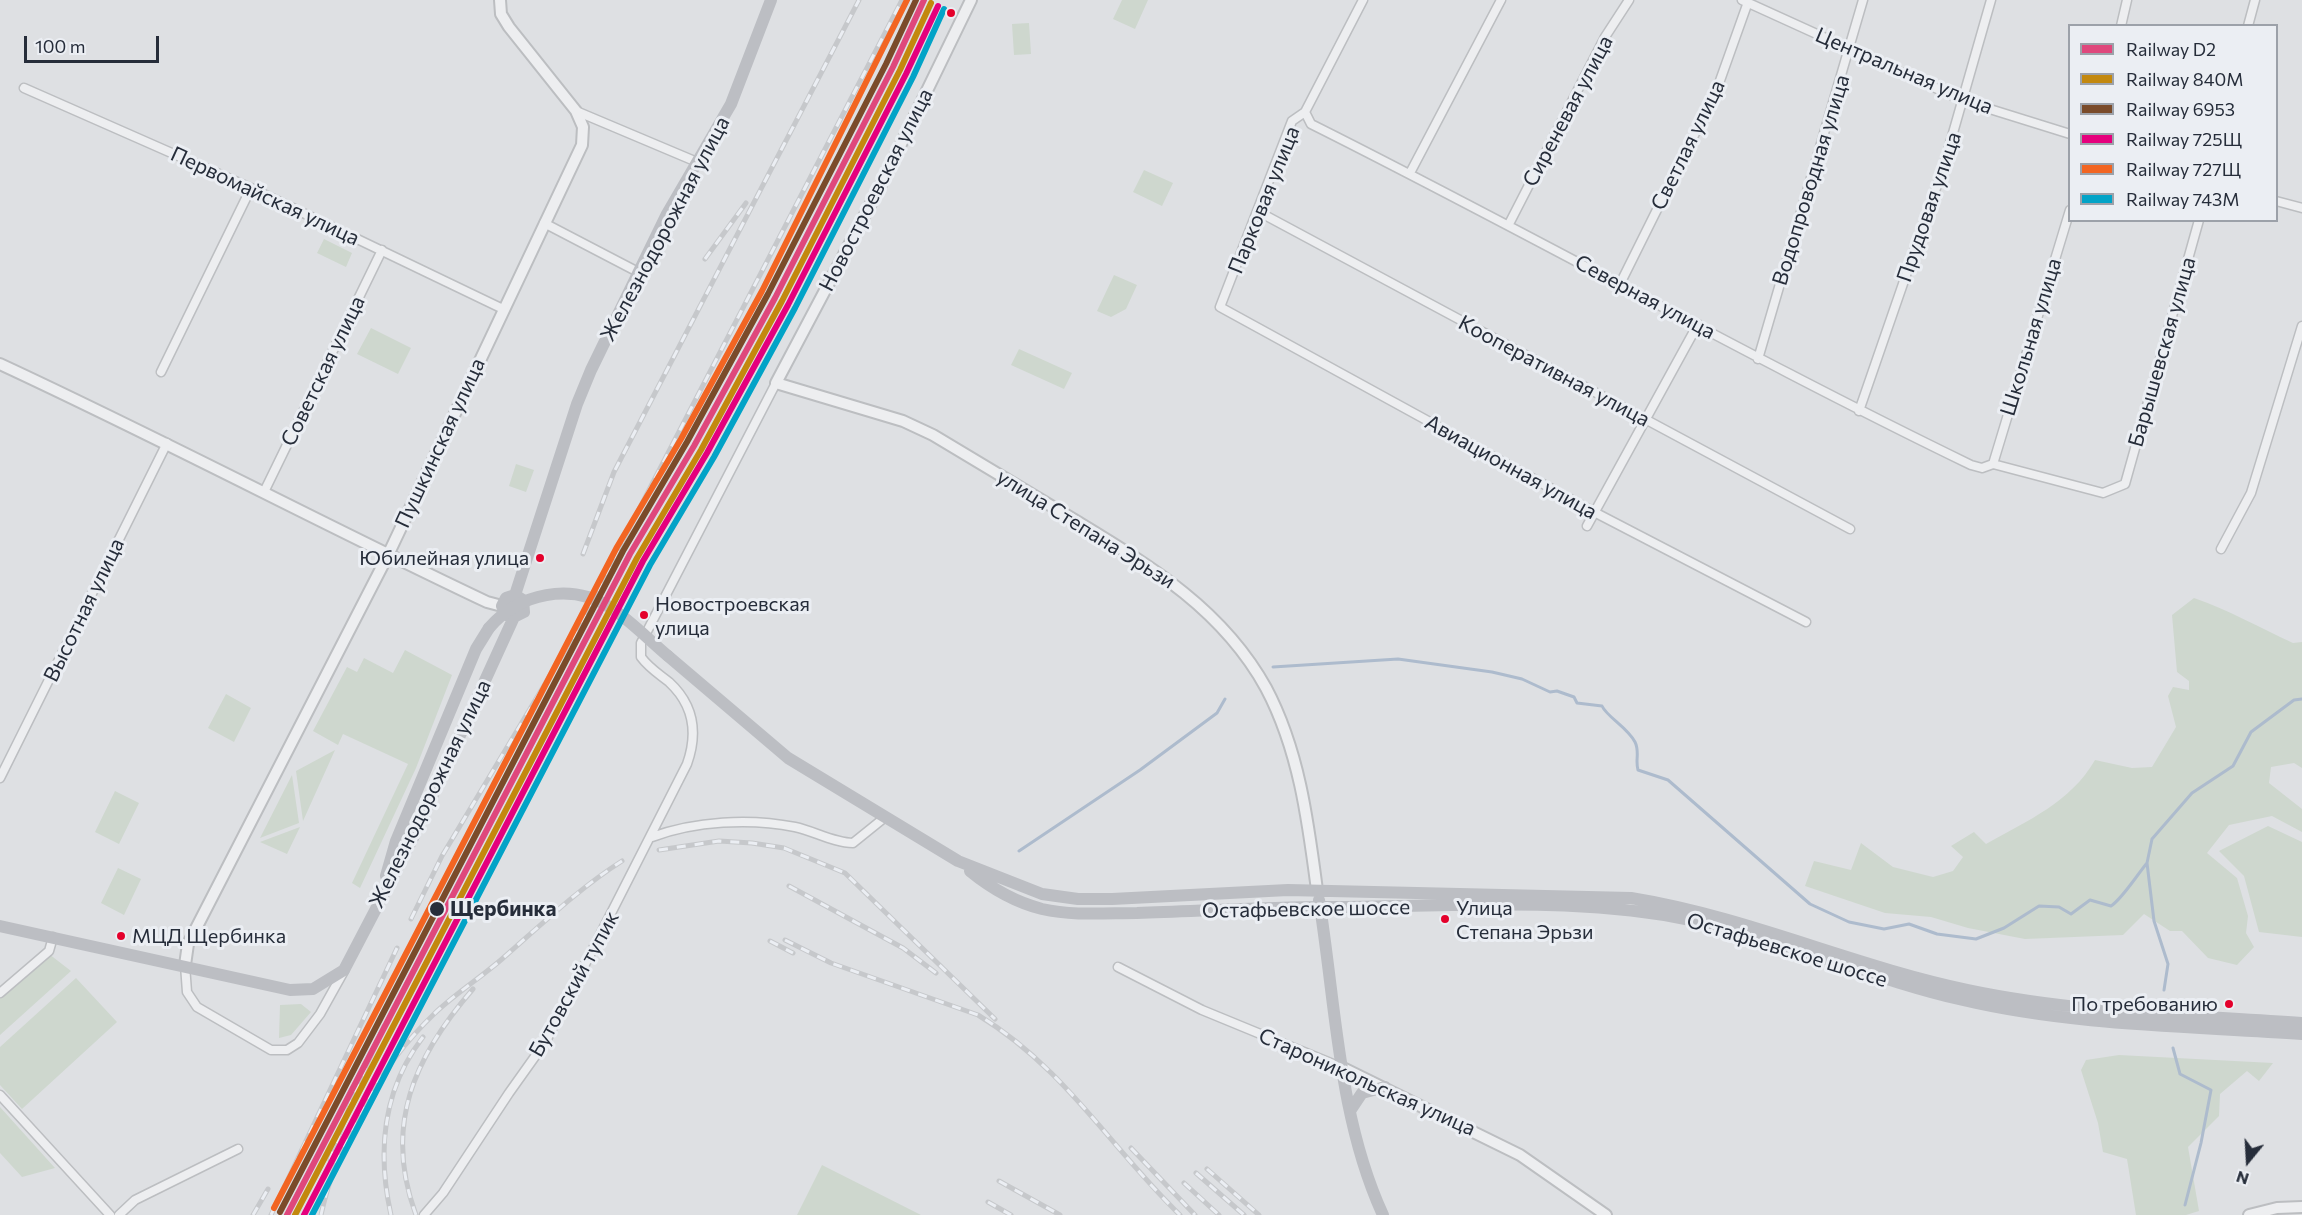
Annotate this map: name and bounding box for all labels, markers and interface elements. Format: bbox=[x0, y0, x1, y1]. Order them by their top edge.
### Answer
unlabelled marker bbox=[945, 7, 957, 19]
street label: Центральная улица bbox=[1811, 22, 1997, 120]
scale bar bbox=[27, 24, 162, 62]
legend bbox=[2068, 24, 2278, 222]
street label: Сиреневая улица bbox=[1518, 31, 1618, 191]
text: 100 m bbox=[35, 35, 85, 57]
text: Railway D2 bbox=[2126, 38, 2216, 60]
text: Railway 840М bbox=[2126, 68, 2244, 90]
street label: Водопроводная улица bbox=[1767, 72, 1855, 288]
street label: Светлая улица bbox=[1646, 76, 1730, 214]
street label: Новостроевская улица bbox=[814, 84, 938, 296]
text: Railway 6953 bbox=[2126, 98, 2235, 120]
street label: Железнодорожная улица bbox=[595, 112, 735, 346]
street label: Парковая улица bbox=[1223, 123, 1305, 277]
text: Railway 725Щ bbox=[2126, 128, 2242, 150]
street label: Прудовая улица bbox=[1891, 129, 1967, 285]
street label: Первомайская улица bbox=[167, 141, 363, 251]
text: Railway 727Щ bbox=[2126, 158, 2241, 180]
text: Railway 743М bbox=[2126, 188, 2240, 210]
street label: Северная улица bbox=[1571, 249, 1719, 345]
street label: Барышевская улица bbox=[2123, 254, 2201, 450]
street label: Школьная улица bbox=[1995, 255, 2067, 419]
street label: Советская улица bbox=[276, 292, 370, 450]
street label: Кооперативная улица bbox=[1454, 310, 1654, 432]
street label: Пушкинская улица bbox=[390, 354, 490, 532]
street label: Авиационная улица bbox=[1421, 409, 1601, 525]
street label: улица Степана Эрьзи bbox=[992, 464, 1180, 594]
street label: Высотная улица bbox=[38, 534, 130, 686]
place label: Юбилейная улица bbox=[359, 546, 529, 570]
marker: Юбилейная улица bbox=[534, 552, 546, 564]
place label: Новостроевская улица bbox=[655, 592, 810, 639]
marker: Новостроевская улица bbox=[638, 609, 650, 621]
street label: Железнодорожная улица bbox=[364, 676, 496, 912]
street label: Остафьевское шоссе bbox=[1202, 895, 1410, 923]
place label: Щербинка bbox=[450, 896, 557, 922]
place label: Улица Степана Эрьзи bbox=[1456, 896, 1593, 943]
marker: Щербинка bbox=[428, 900, 446, 918]
street label: Бутовский тупик bbox=[524, 907, 624, 1061]
street label: Остафьевское шоссе bbox=[1684, 907, 1890, 993]
marker: Улица Степана Эрьзи bbox=[1439, 913, 1451, 925]
place label: МЦД Щербинка bbox=[132, 924, 286, 948]
marker: МЦД Щербинка bbox=[115, 930, 127, 942]
place label: По требованию bbox=[2071, 992, 2218, 1016]
marker: По требованию bbox=[2223, 998, 2235, 1010]
street label: Староникольская улица bbox=[1255, 1023, 1479, 1141]
north arrow bbox=[2218, 1131, 2278, 1191]
text: N bbox=[2234, 1168, 2251, 1189]

